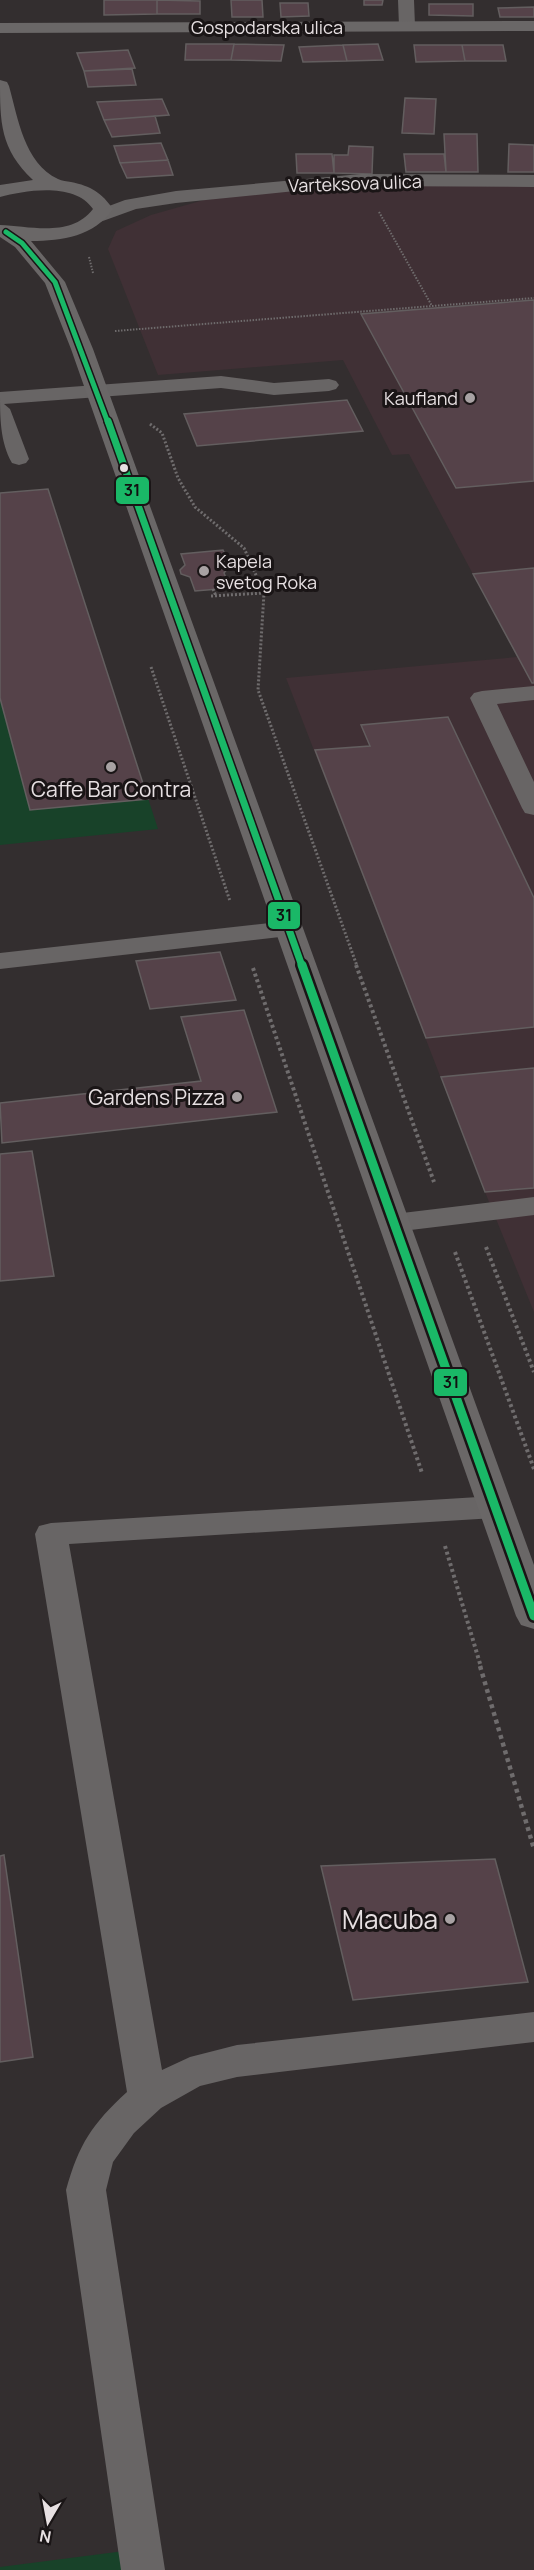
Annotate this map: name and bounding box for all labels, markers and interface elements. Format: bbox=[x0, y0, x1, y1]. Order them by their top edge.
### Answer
street label: Gospodarska ulica bbox=[191, 15, 343, 39]
street label: Varteksova ulica bbox=[288, 169, 422, 197]
place label: Kaufland bbox=[384, 386, 458, 410]
marker: Kaufland bbox=[463, 391, 477, 405]
unlabelled marker bbox=[118, 462, 130, 474]
line badge: 31 bbox=[115, 476, 150, 505]
text: 31 bbox=[124, 479, 140, 501]
place label: Kapela svetog Roka bbox=[216, 549, 317, 594]
marker: Kapela svetog Roka bbox=[197, 564, 211, 578]
marker: Caffe Bar Contra bbox=[104, 760, 118, 774]
place label: Caffe Bar Contra bbox=[31, 775, 191, 803]
line badge: 31 bbox=[267, 901, 301, 930]
text: 31 bbox=[276, 904, 292, 926]
place label: Gardens Pizza bbox=[88, 1083, 225, 1111]
marker: Gardens Pizza bbox=[230, 1090, 244, 1104]
line badge: 31 bbox=[433, 1368, 468, 1397]
text: 31 bbox=[443, 1371, 459, 1393]
place label: Macuba bbox=[342, 1901, 438, 1937]
marker: Macuba bbox=[443, 1912, 457, 1926]
north arrow bbox=[18, 2492, 78, 2552]
text: N bbox=[38, 2525, 53, 2549]

